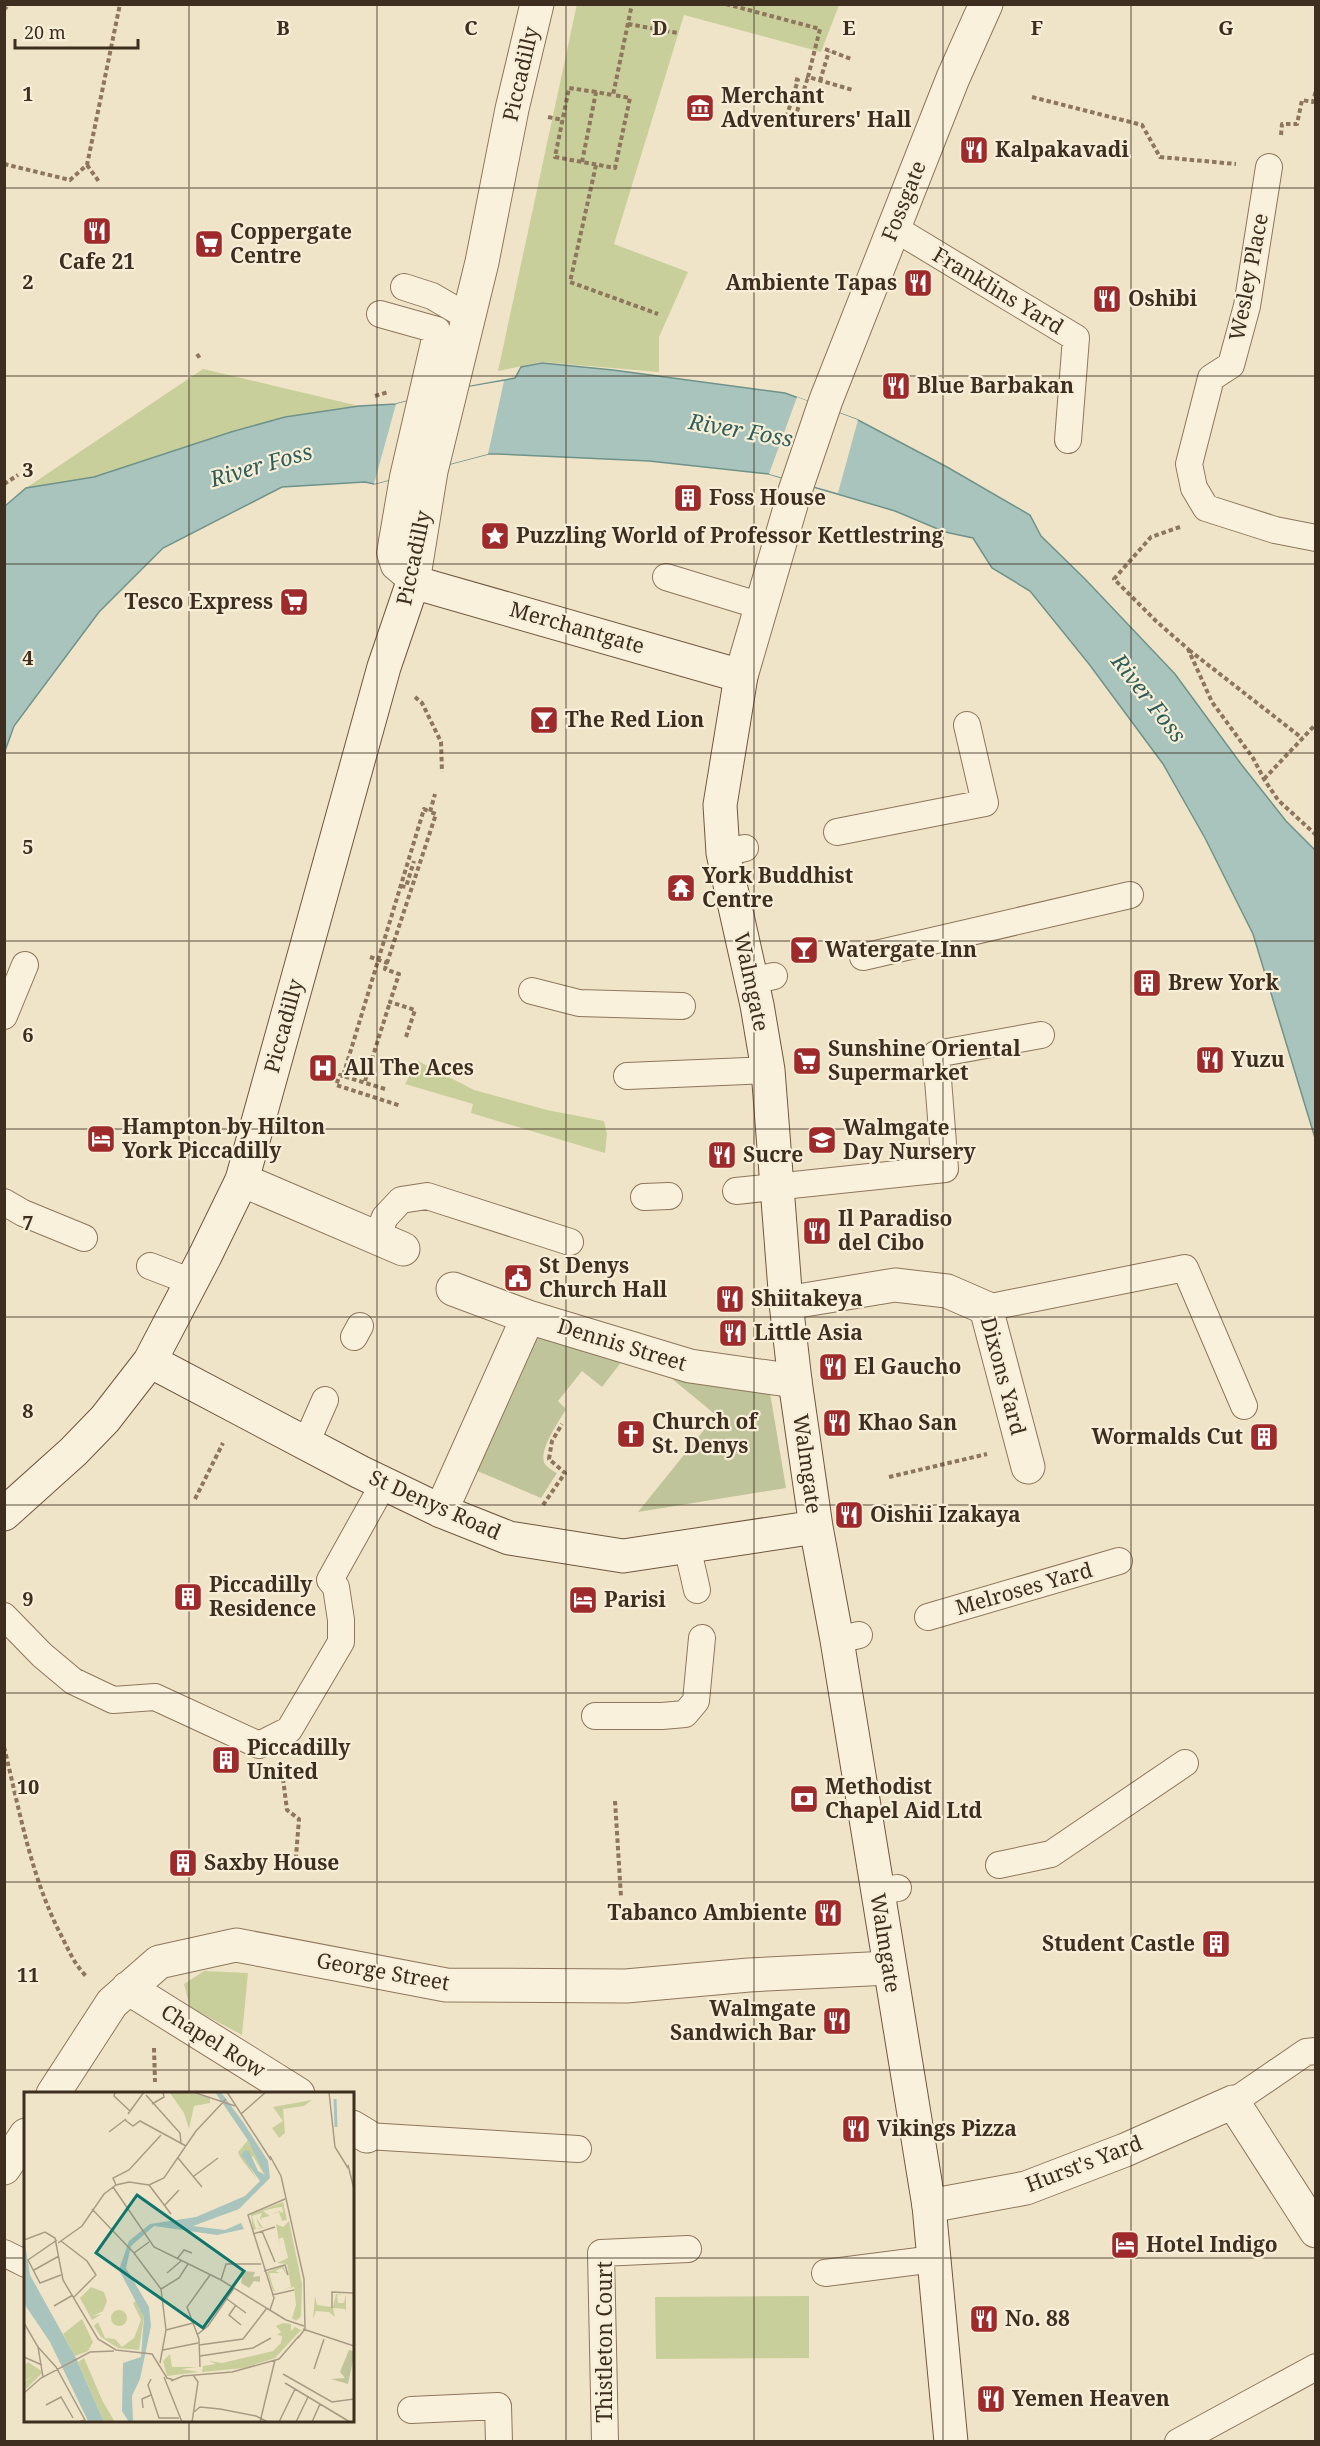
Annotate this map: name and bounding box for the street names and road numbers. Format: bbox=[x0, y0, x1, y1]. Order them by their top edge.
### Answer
street label: Piccadilly bbox=[496, 24, 545, 124]
street label: Fossgate bbox=[874, 156, 932, 245]
street label: Wesley Place bbox=[1222, 211, 1274, 343]
street label: Franklins Yard bbox=[928, 240, 1069, 340]
street label: Piccadilly bbox=[389, 508, 437, 608]
street label: Merchantgate bbox=[507, 594, 648, 660]
street label: Walmgate bbox=[728, 930, 776, 1034]
street label: Piccadilly bbox=[257, 975, 309, 1076]
street label: Dennis Street bbox=[554, 1311, 690, 1377]
street label: Dixons Yard bbox=[975, 1314, 1033, 1438]
street label: Walmgate bbox=[787, 1412, 829, 1516]
street label: St Denys Road bbox=[365, 1463, 506, 1546]
street label: Melroses Yard bbox=[952, 1555, 1096, 1621]
street label: Walmgate bbox=[864, 1891, 908, 1995]
street label: George Street bbox=[314, 1946, 452, 1997]
street label: Chapel Row bbox=[156, 1997, 272, 2084]
street label: Hurst's Yard bbox=[1021, 2128, 1146, 2198]
street label: Thistleton Court bbox=[590, 2261, 618, 2423]

